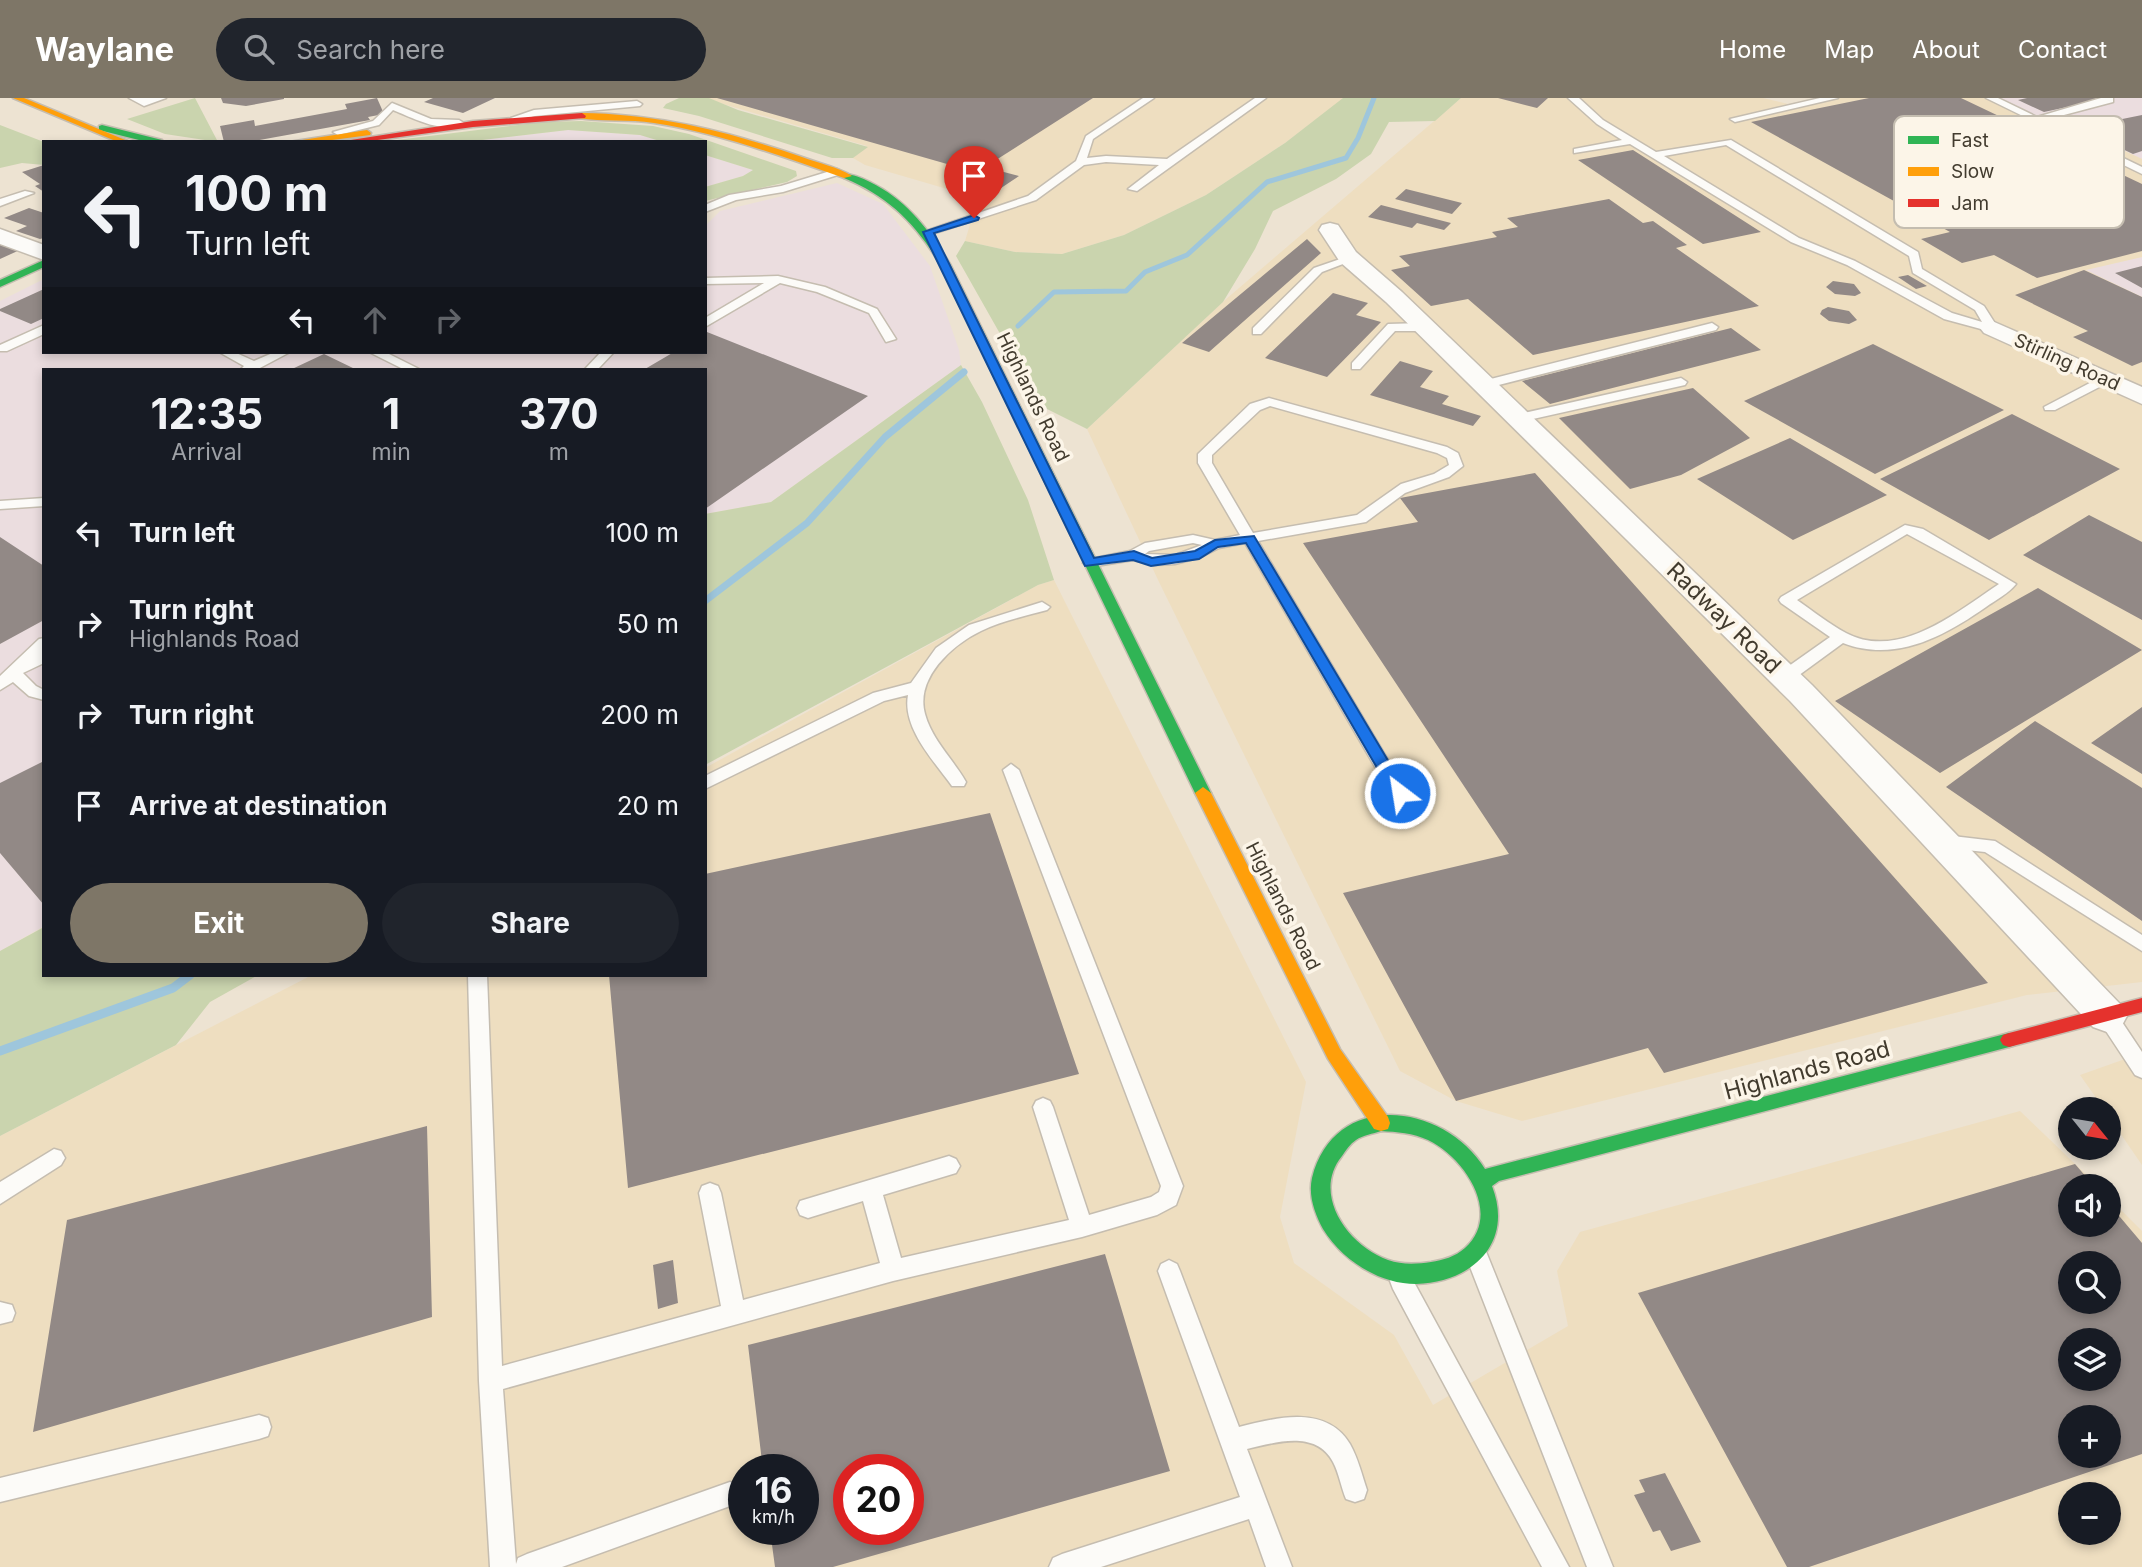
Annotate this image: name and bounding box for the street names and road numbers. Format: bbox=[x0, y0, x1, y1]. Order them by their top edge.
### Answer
street label: Stirling Road bbox=[2010, 328, 2124, 396]
street label: Highlands Road bbox=[992, 329, 1074, 465]
street label: Radway Road bbox=[1661, 557, 1787, 679]
street label: Highlands Road bbox=[1241, 838, 1325, 974]
street label: Highlands Road bbox=[1721, 1034, 1893, 1106]

